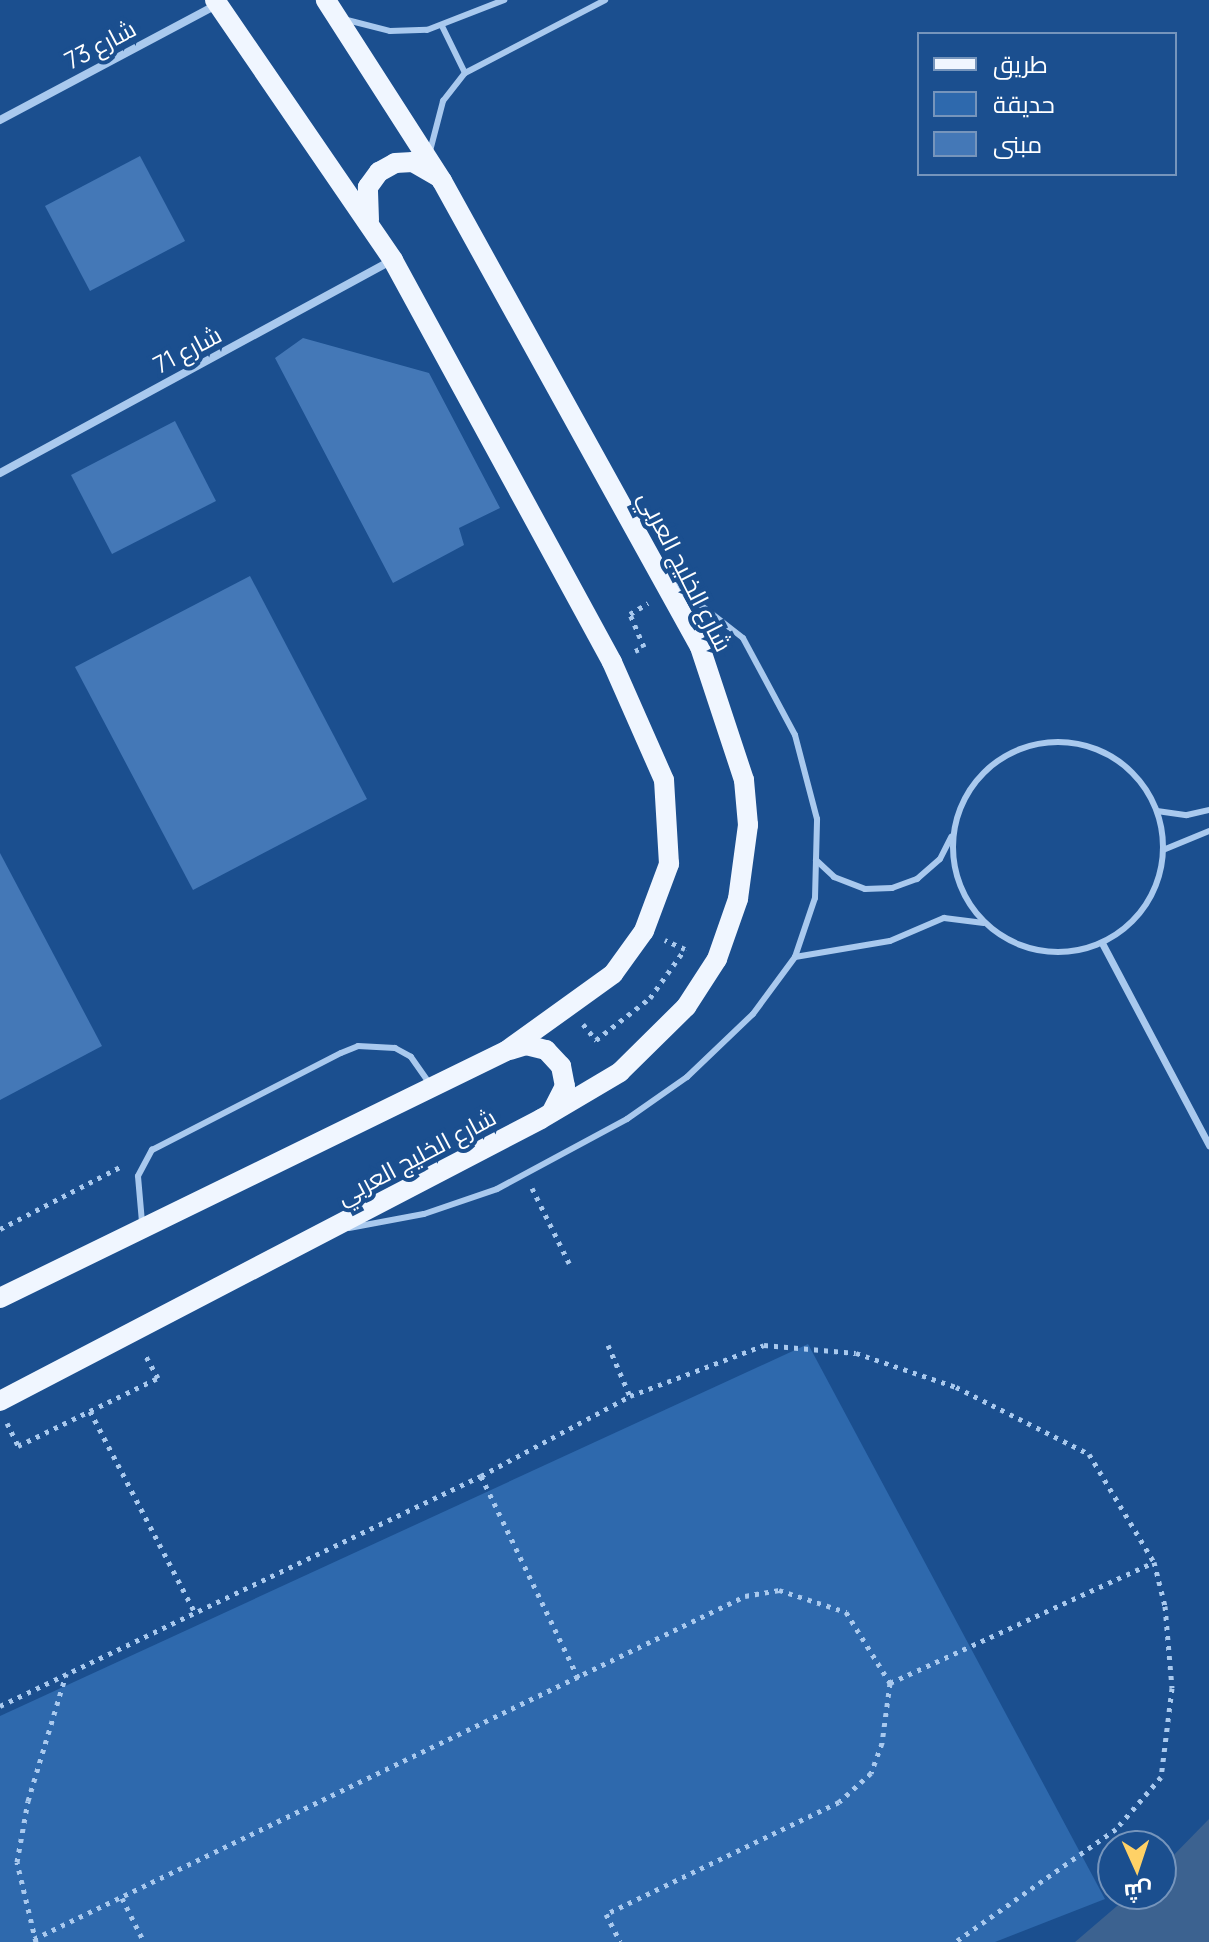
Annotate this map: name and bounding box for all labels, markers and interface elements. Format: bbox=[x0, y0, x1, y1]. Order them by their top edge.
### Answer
street label: شارع 73 bbox=[59, 13, 141, 75]
legend bbox=[917, 32, 1177, 176]
text: طريق bbox=[993, 47, 1048, 80]
text: حديقة bbox=[993, 87, 1055, 120]
text: مبنى bbox=[993, 127, 1042, 160]
street label: شارع 71 bbox=[148, 319, 226, 379]
street label: شارع الخليج العربي bbox=[633, 486, 739, 656]
street label: شارع الخليج العربي bbox=[331, 1102, 501, 1210]
north arrow bbox=[1097, 1830, 1177, 1910]
text: ش bbox=[1123, 1876, 1153, 1908]

